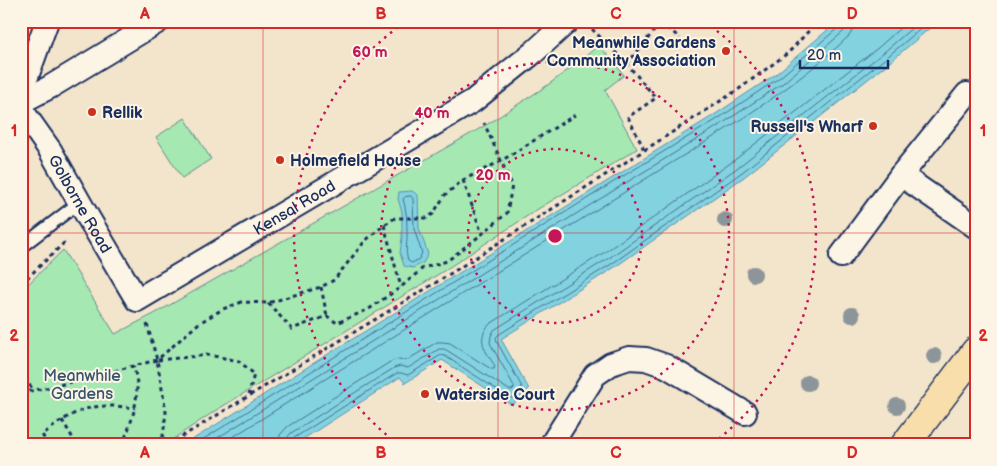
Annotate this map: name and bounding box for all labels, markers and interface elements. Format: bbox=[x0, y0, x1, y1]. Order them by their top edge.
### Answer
text: A bbox=[139, 5, 150, 24]
text: B bbox=[375, 5, 387, 24]
text: C bbox=[610, 5, 622, 24]
text: D bbox=[846, 5, 858, 24]
place label: Meanwhile Gardens Community Association bbox=[547, 34, 716, 71]
scale bar bbox=[800, 38, 887, 70]
text: 60 m bbox=[352, 43, 388, 62]
marker: Meanwhile Gardens Community Association bbox=[720, 45, 732, 57]
text: 20 m bbox=[807, 46, 841, 65]
place label: Rellik bbox=[102, 104, 143, 123]
text: 40 m bbox=[414, 104, 450, 123]
marker: Rellik bbox=[86, 106, 98, 118]
place label: Russell's Wharf bbox=[750, 118, 864, 137]
marker: Russell's Wharf bbox=[867, 120, 879, 132]
text: 1 bbox=[11, 122, 17, 141]
text: 1 bbox=[980, 122, 986, 141]
street label: Golborne Road bbox=[44, 152, 115, 257]
place label: Holmefield House bbox=[290, 152, 421, 171]
marker: Holmefield House bbox=[274, 154, 286, 166]
text: 20 m bbox=[476, 166, 511, 185]
street label: Kensal Road bbox=[250, 177, 339, 240]
centre of rings bbox=[546, 227, 564, 245]
text: 2 bbox=[9, 327, 19, 346]
text: 2 bbox=[978, 327, 988, 346]
park label: Meanwhile Gardens bbox=[43, 367, 121, 404]
place label: Waterside Court bbox=[435, 386, 556, 405]
marker: Waterside Court bbox=[419, 388, 431, 400]
text: A bbox=[139, 444, 150, 463]
text: B bbox=[375, 444, 387, 463]
text: C bbox=[610, 444, 622, 463]
text: D bbox=[846, 444, 858, 463]

